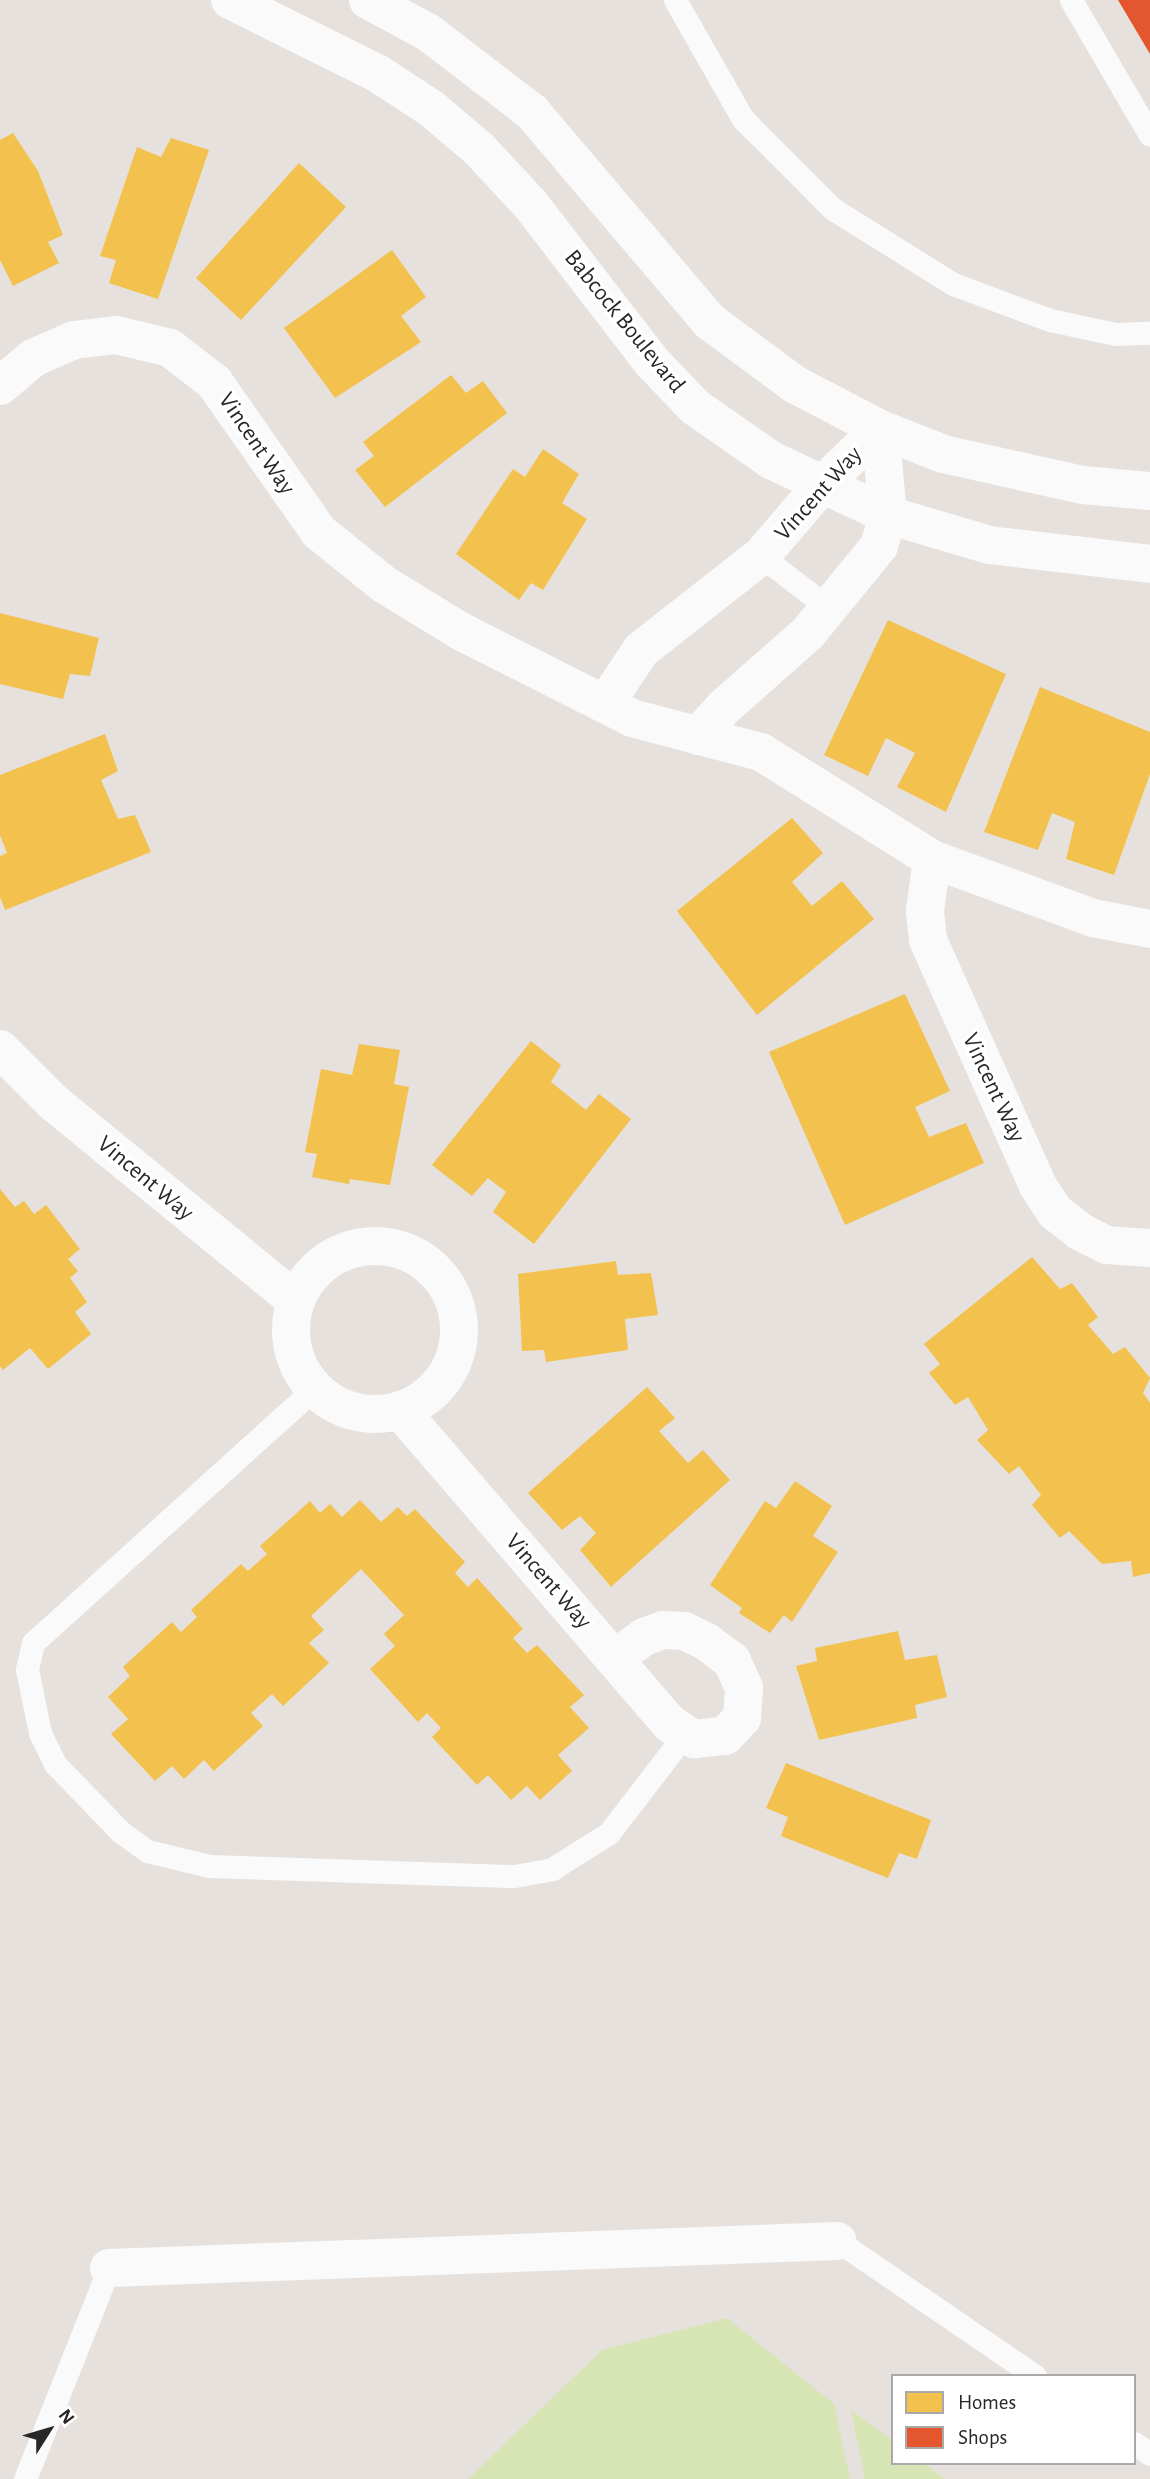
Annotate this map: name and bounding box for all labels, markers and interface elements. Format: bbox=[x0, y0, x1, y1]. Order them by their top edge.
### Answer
street label: Babcock Boulevard bbox=[557, 245, 691, 399]
street label: Vincent Way bbox=[211, 387, 301, 501]
street label: Vincent Way bbox=[769, 441, 869, 547]
street label: Vincent Way bbox=[955, 1029, 1031, 1147]
street label: Vincent Way bbox=[91, 1130, 199, 1228]
street label: Vincent Way bbox=[499, 1528, 597, 1636]
legend bbox=[891, 2374, 1136, 2465]
text: Homes bbox=[958, 2392, 1016, 2413]
north arrow bbox=[14, 2395, 84, 2465]
text: N bbox=[55, 2406, 78, 2428]
text: Shops bbox=[958, 2427, 1007, 2448]

